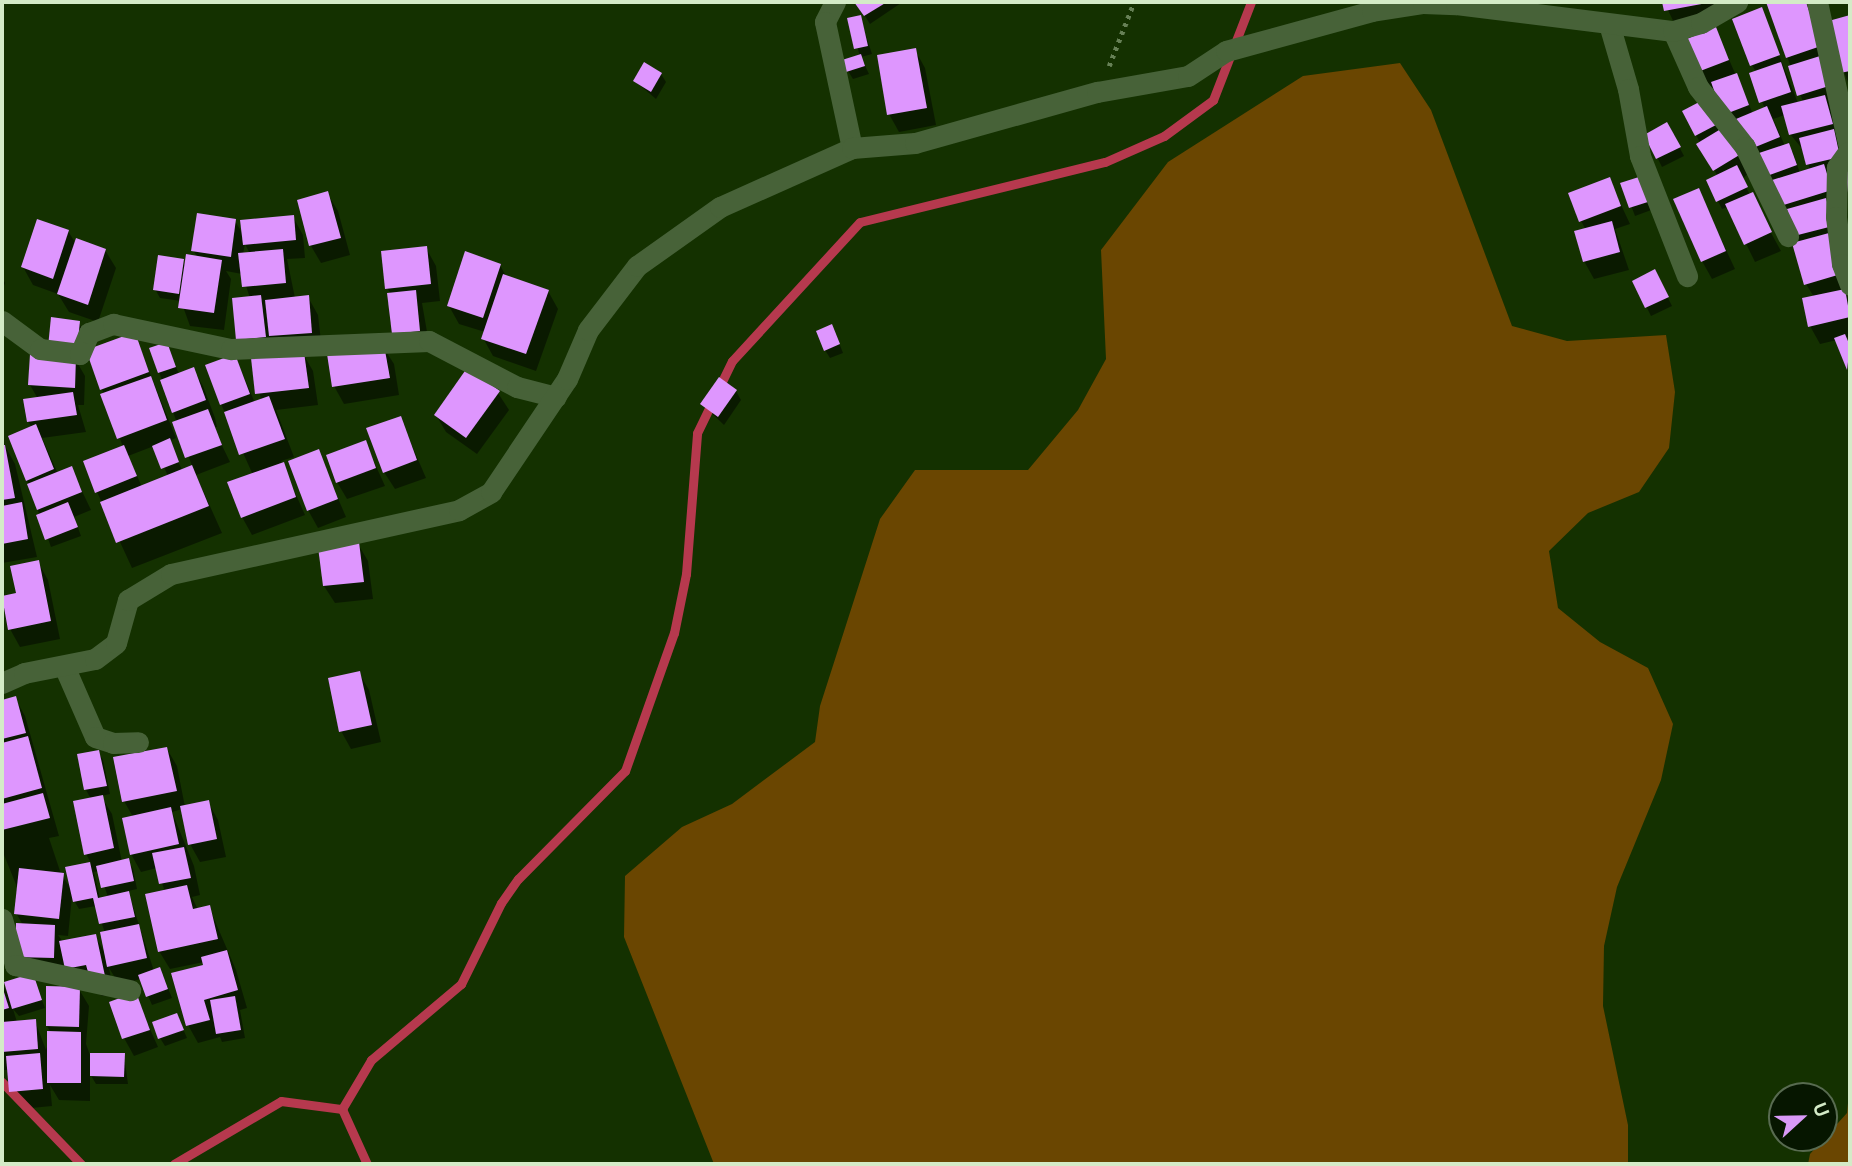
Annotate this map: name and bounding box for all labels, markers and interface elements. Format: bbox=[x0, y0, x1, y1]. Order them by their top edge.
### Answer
north arrow bbox=[1768, 1082, 1838, 1152]
text: U bbox=[1808, 1099, 1834, 1120]

